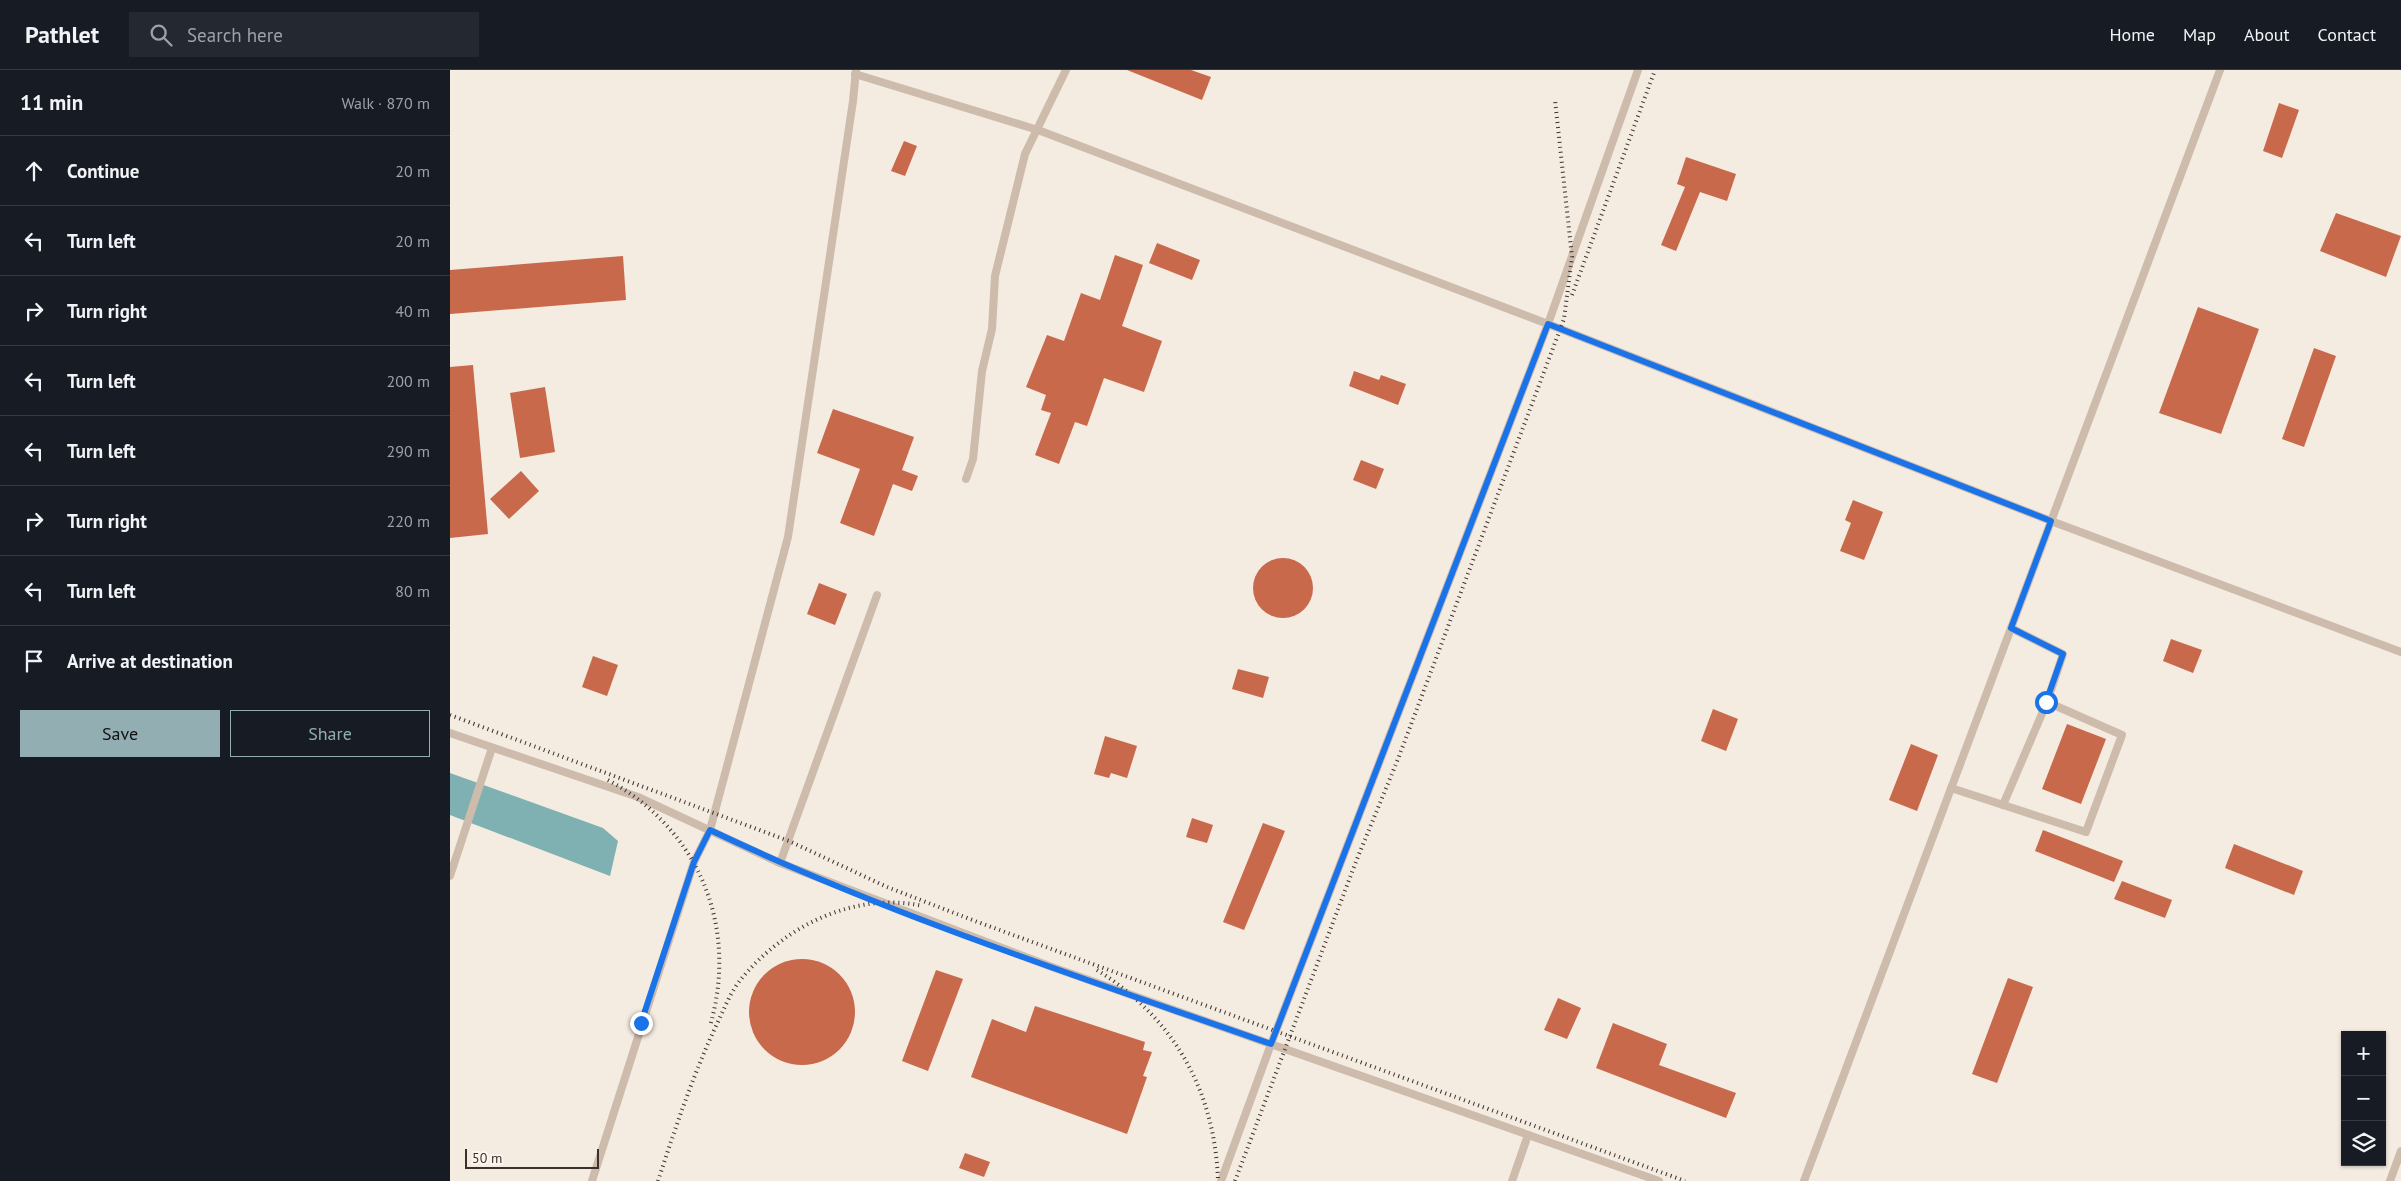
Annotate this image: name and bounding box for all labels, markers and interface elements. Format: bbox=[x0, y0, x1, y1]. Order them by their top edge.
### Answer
search box bbox=[129, 12, 479, 57]
text: Pathlet bbox=[25, 19, 99, 50]
icon: search bbox=[147, 21, 175, 49]
text: Search here bbox=[187, 23, 283, 47]
text: Home bbox=[2109, 23, 2155, 46]
text: Map bbox=[2183, 23, 2216, 46]
text: About bbox=[2244, 23, 2290, 46]
text: Contact bbox=[2318, 23, 2376, 46]
text: 11 min bbox=[20, 89, 83, 116]
text: Walk · 870 m bbox=[341, 93, 430, 113]
icon: ahead bbox=[20, 157, 48, 185]
text: Continue bbox=[67, 159, 139, 183]
text: 20 m bbox=[395, 161, 430, 181]
icon: left bbox=[20, 227, 48, 255]
text: Turn left bbox=[67, 229, 136, 253]
text: 20 m bbox=[395, 231, 430, 251]
icon: right bbox=[20, 297, 48, 325]
text: Turn right bbox=[67, 299, 147, 323]
text: 40 m bbox=[395, 301, 430, 321]
icon: left bbox=[20, 367, 48, 395]
text: Turn left bbox=[67, 369, 136, 393]
text: 200 m bbox=[387, 371, 430, 391]
icon: left bbox=[20, 437, 48, 465]
text: Turn left bbox=[67, 439, 136, 463]
text: 290 m bbox=[387, 441, 430, 461]
icon: right bbox=[20, 507, 48, 535]
text: Turn right bbox=[67, 509, 147, 533]
text: 220 m bbox=[387, 511, 430, 531]
icon: left bbox=[20, 577, 48, 605]
text: Turn left bbox=[67, 579, 136, 603]
text: 80 m bbox=[395, 581, 430, 601]
icon: arrive bbox=[20, 647, 48, 675]
text: Arrive at destination bbox=[67, 649, 233, 673]
route start bbox=[2035, 691, 2058, 714]
button: Save bbox=[20, 710, 220, 757]
button: Share bbox=[230, 710, 430, 757]
route end bbox=[630, 1012, 653, 1035]
map controls bbox=[2341, 1031, 2386, 1166]
button: + bbox=[2341, 1031, 2386, 1076]
button: − bbox=[2341, 1076, 2386, 1121]
button: layers bbox=[2341, 1121, 2386, 1166]
scale bar bbox=[465, 1146, 599, 1169]
text: 50 m bbox=[472, 1149, 502, 1167]

